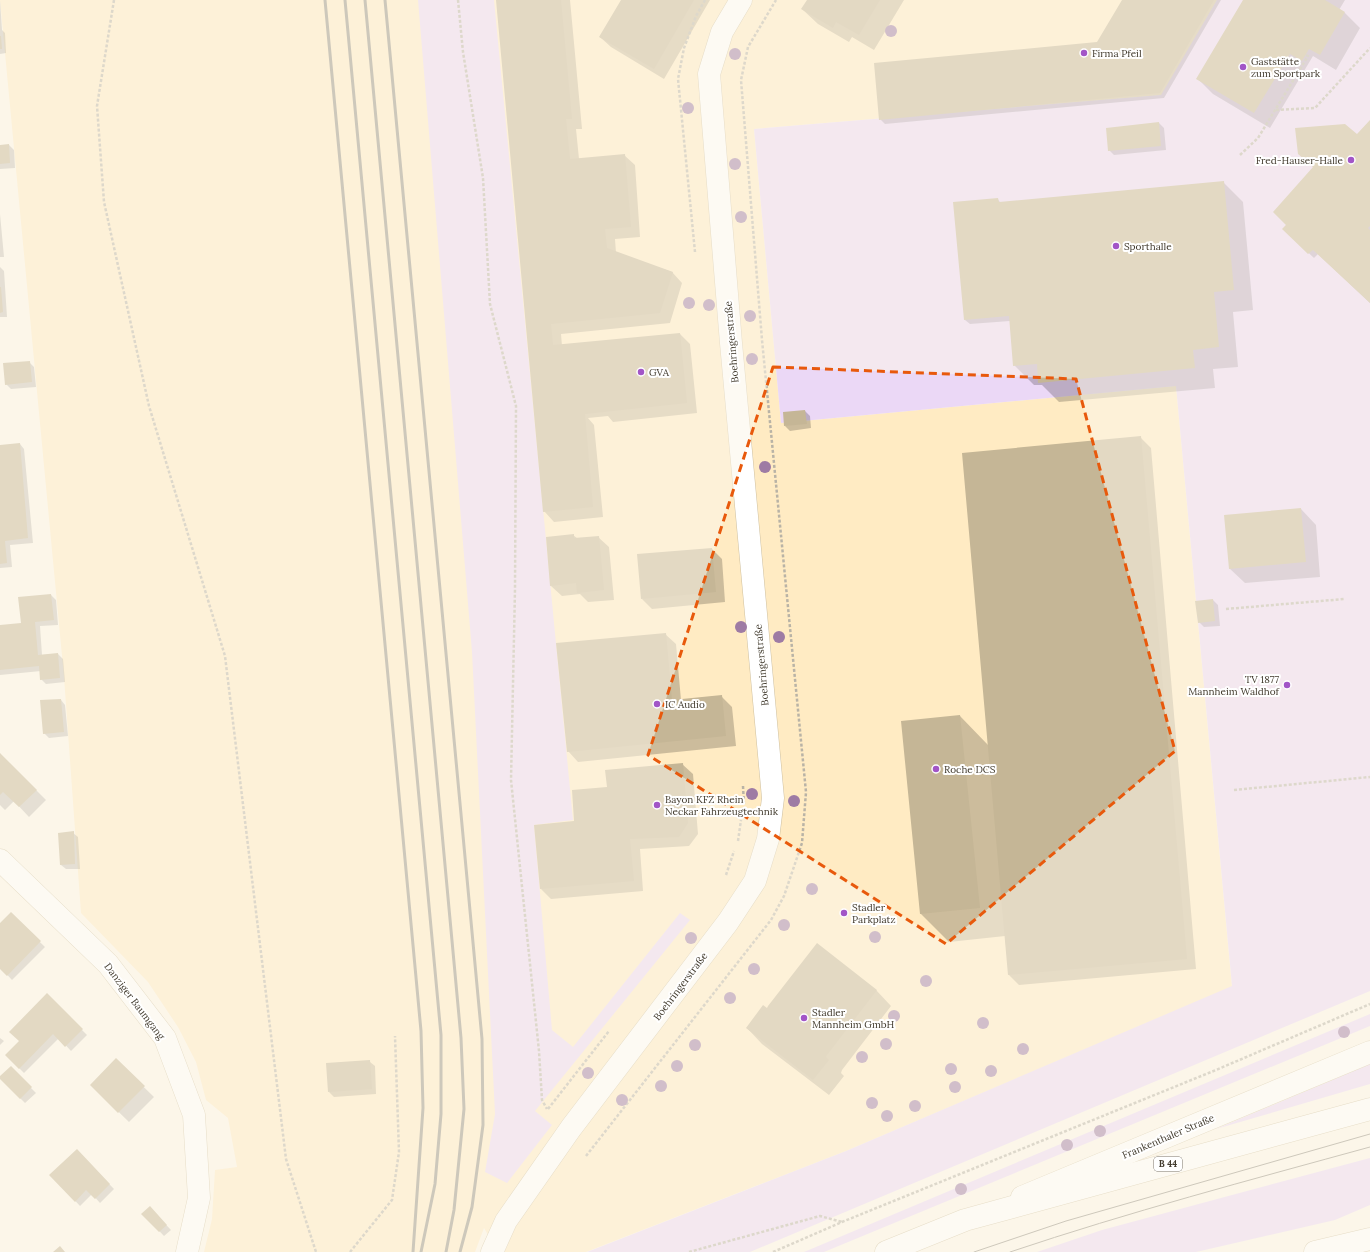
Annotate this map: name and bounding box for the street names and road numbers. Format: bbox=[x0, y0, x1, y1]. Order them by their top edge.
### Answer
street label: Boehringerstraße bbox=[721, 300, 742, 383]
street label: Boehringerstraße bbox=[751, 623, 772, 706]
street label: Boehringerstraße bbox=[651, 949, 711, 1023]
street label: Danziger Baumgang bbox=[101, 960, 168, 1043]
street label: Frankenthaler Straße bbox=[1120, 1111, 1217, 1162]
road number: B 44 bbox=[1154, 1157, 1182, 1171]

